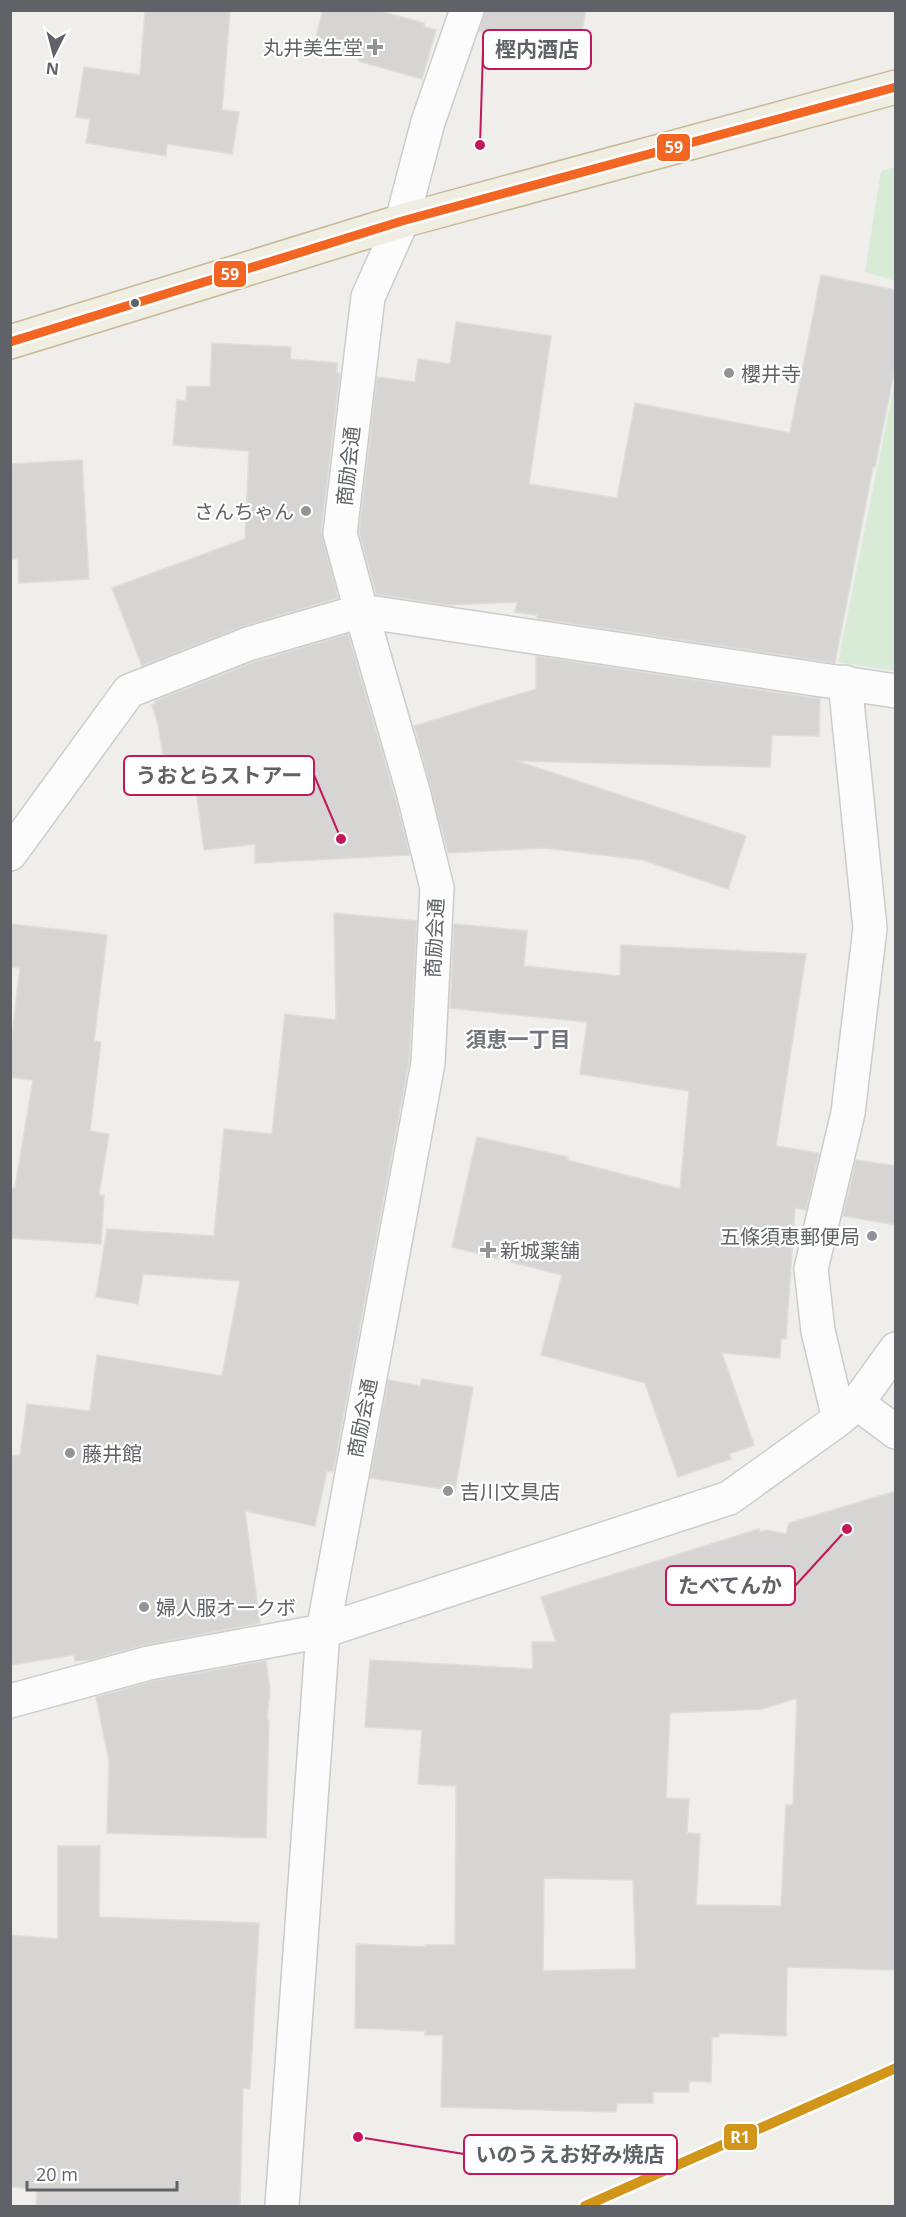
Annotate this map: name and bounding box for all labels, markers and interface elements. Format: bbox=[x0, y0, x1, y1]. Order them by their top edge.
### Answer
north arrow bbox=[24, 24, 84, 84]
callout: 樫内酒店 bbox=[483, 30, 591, 69]
place label: 丸井美生堂 bbox=[263, 34, 363, 61]
text: 樫内酒店 bbox=[495, 35, 579, 63]
marker: 丸井美生堂 bbox=[368, 40, 382, 54]
text: N bbox=[45, 57, 60, 81]
line badge: 59 bbox=[656, 133, 691, 162]
text: 59 bbox=[665, 136, 683, 158]
line badge: 59 bbox=[213, 260, 247, 288]
text: 59 bbox=[221, 263, 239, 285]
unlabelled marker bbox=[129, 297, 141, 309]
place label: 櫻井寺 bbox=[741, 360, 801, 387]
marker: 櫻井寺 bbox=[722, 366, 736, 380]
street label: 商励会通 bbox=[330, 425, 366, 507]
place label: さんちゃん bbox=[194, 498, 294, 525]
marker: さんちゃん bbox=[299, 504, 313, 518]
callout: うおとらストアー bbox=[124, 756, 314, 795]
text: うおとらストアー bbox=[136, 761, 302, 789]
street label: 商励会通 bbox=[418, 897, 450, 979]
district label: 須恵一丁目 bbox=[466, 1025, 571, 1053]
place label: 五條須恵郵便局 bbox=[720, 1223, 860, 1250]
marker: 五條須恵郵便局 bbox=[865, 1229, 879, 1243]
place label: 新城薬舗 bbox=[500, 1237, 580, 1264]
marker: 新城薬舗 bbox=[481, 1243, 495, 1257]
street label: 商励会通 bbox=[341, 1376, 383, 1460]
place label: 藤井館 bbox=[82, 1440, 142, 1467]
marker: 藤井館 bbox=[63, 1446, 77, 1460]
place label: 吉川文具店 bbox=[460, 1478, 560, 1505]
marker: 吉川文具店 bbox=[441, 1484, 455, 1498]
callout: たべてんか bbox=[666, 1566, 795, 1605]
text: たべてんか bbox=[678, 1571, 782, 1599]
place label: 婦人服オークボ bbox=[156, 1594, 296, 1621]
marker: 婦人服オークボ bbox=[137, 1600, 151, 1614]
line badge: R1 bbox=[723, 2123, 758, 2151]
text: R1 bbox=[730, 2126, 750, 2148]
callout: いのうえお好み焼店 bbox=[464, 2135, 677, 2174]
text: いのうえお好み焼店 bbox=[476, 2140, 665, 2168]
scale bar bbox=[27, 2154, 177, 2192]
text: 20 m bbox=[36, 2162, 78, 2186]

